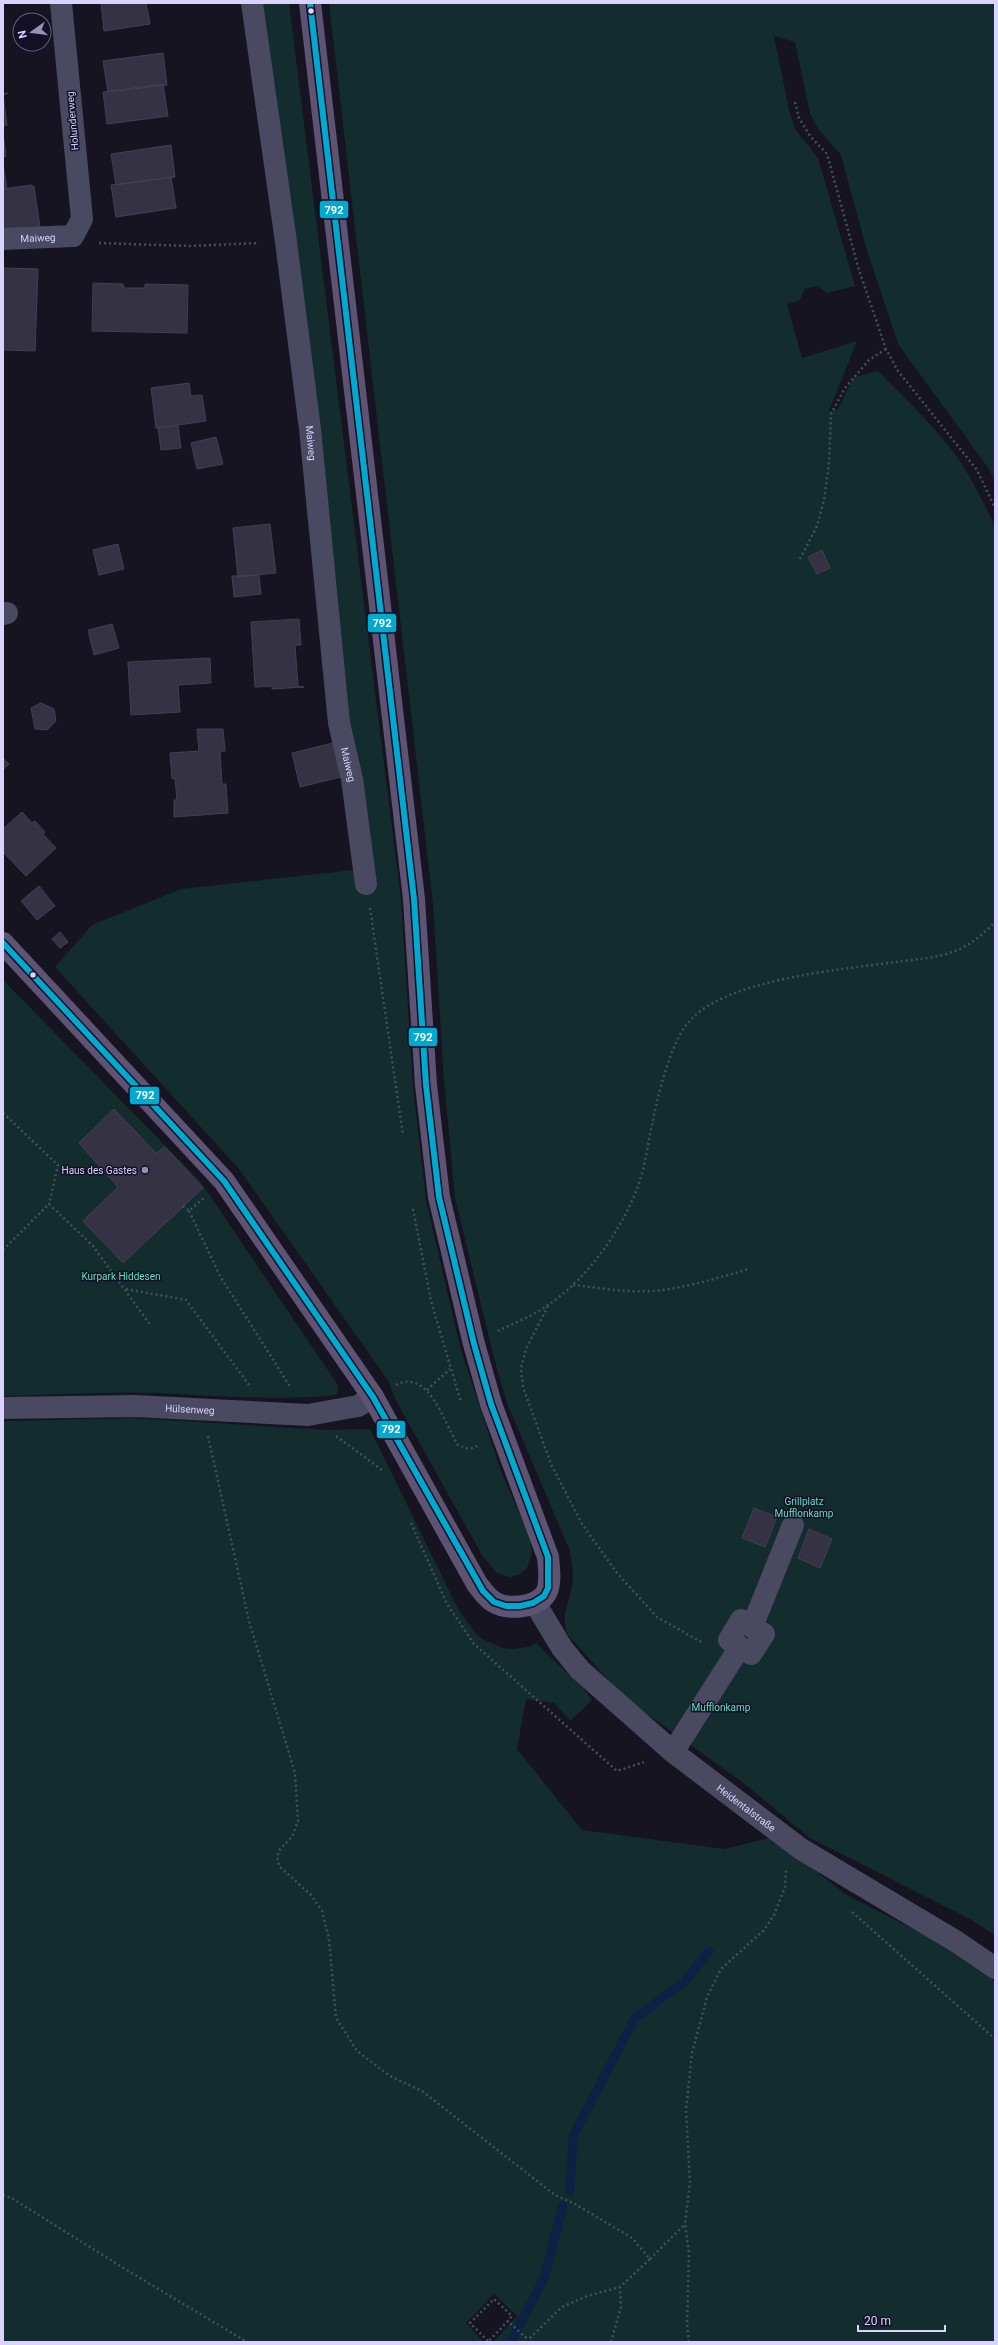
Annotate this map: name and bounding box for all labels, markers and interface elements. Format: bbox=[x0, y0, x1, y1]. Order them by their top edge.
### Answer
unlabelled marker bbox=[306, 6, 316, 16]
north arrow bbox=[12, 12, 52, 52]
text: N bbox=[15, 29, 30, 40]
street label: Holunderweg bbox=[64, 91, 81, 151]
line badge: 792 bbox=[319, 200, 349, 219]
text: 792 bbox=[325, 204, 343, 217]
street label: Maiweg bbox=[20, 232, 56, 244]
street label: Maiweg bbox=[304, 425, 318, 461]
line badge: 792 bbox=[367, 613, 397, 633]
text: 792 bbox=[373, 617, 391, 630]
street label: Maiweg bbox=[339, 746, 357, 783]
unlabelled marker bbox=[28, 970, 38, 980]
line badge: 792 bbox=[408, 1027, 438, 1047]
text: 792 bbox=[414, 1031, 432, 1044]
line badge: 792 bbox=[129, 1086, 160, 1105]
text: 792 bbox=[136, 1089, 154, 1102]
place label: Haus des Gastes bbox=[62, 1165, 137, 1176]
marker: Haus des Gastes bbox=[140, 1165, 150, 1175]
park label: Kurpark Hiddesen bbox=[81, 1271, 161, 1282]
street label: Hülsenweg bbox=[165, 1403, 215, 1416]
line badge: 792 bbox=[376, 1420, 406, 1439]
text: 792 bbox=[382, 1423, 400, 1436]
park label: Grillplatz Mufflonkamp bbox=[775, 1496, 834, 1519]
park label: Mufflonkamp bbox=[692, 1702, 751, 1713]
street label: Heidentalstraße bbox=[715, 1782, 778, 1834]
scale bar bbox=[858, 2307, 945, 2333]
text: 20 m bbox=[864, 2314, 891, 2328]

